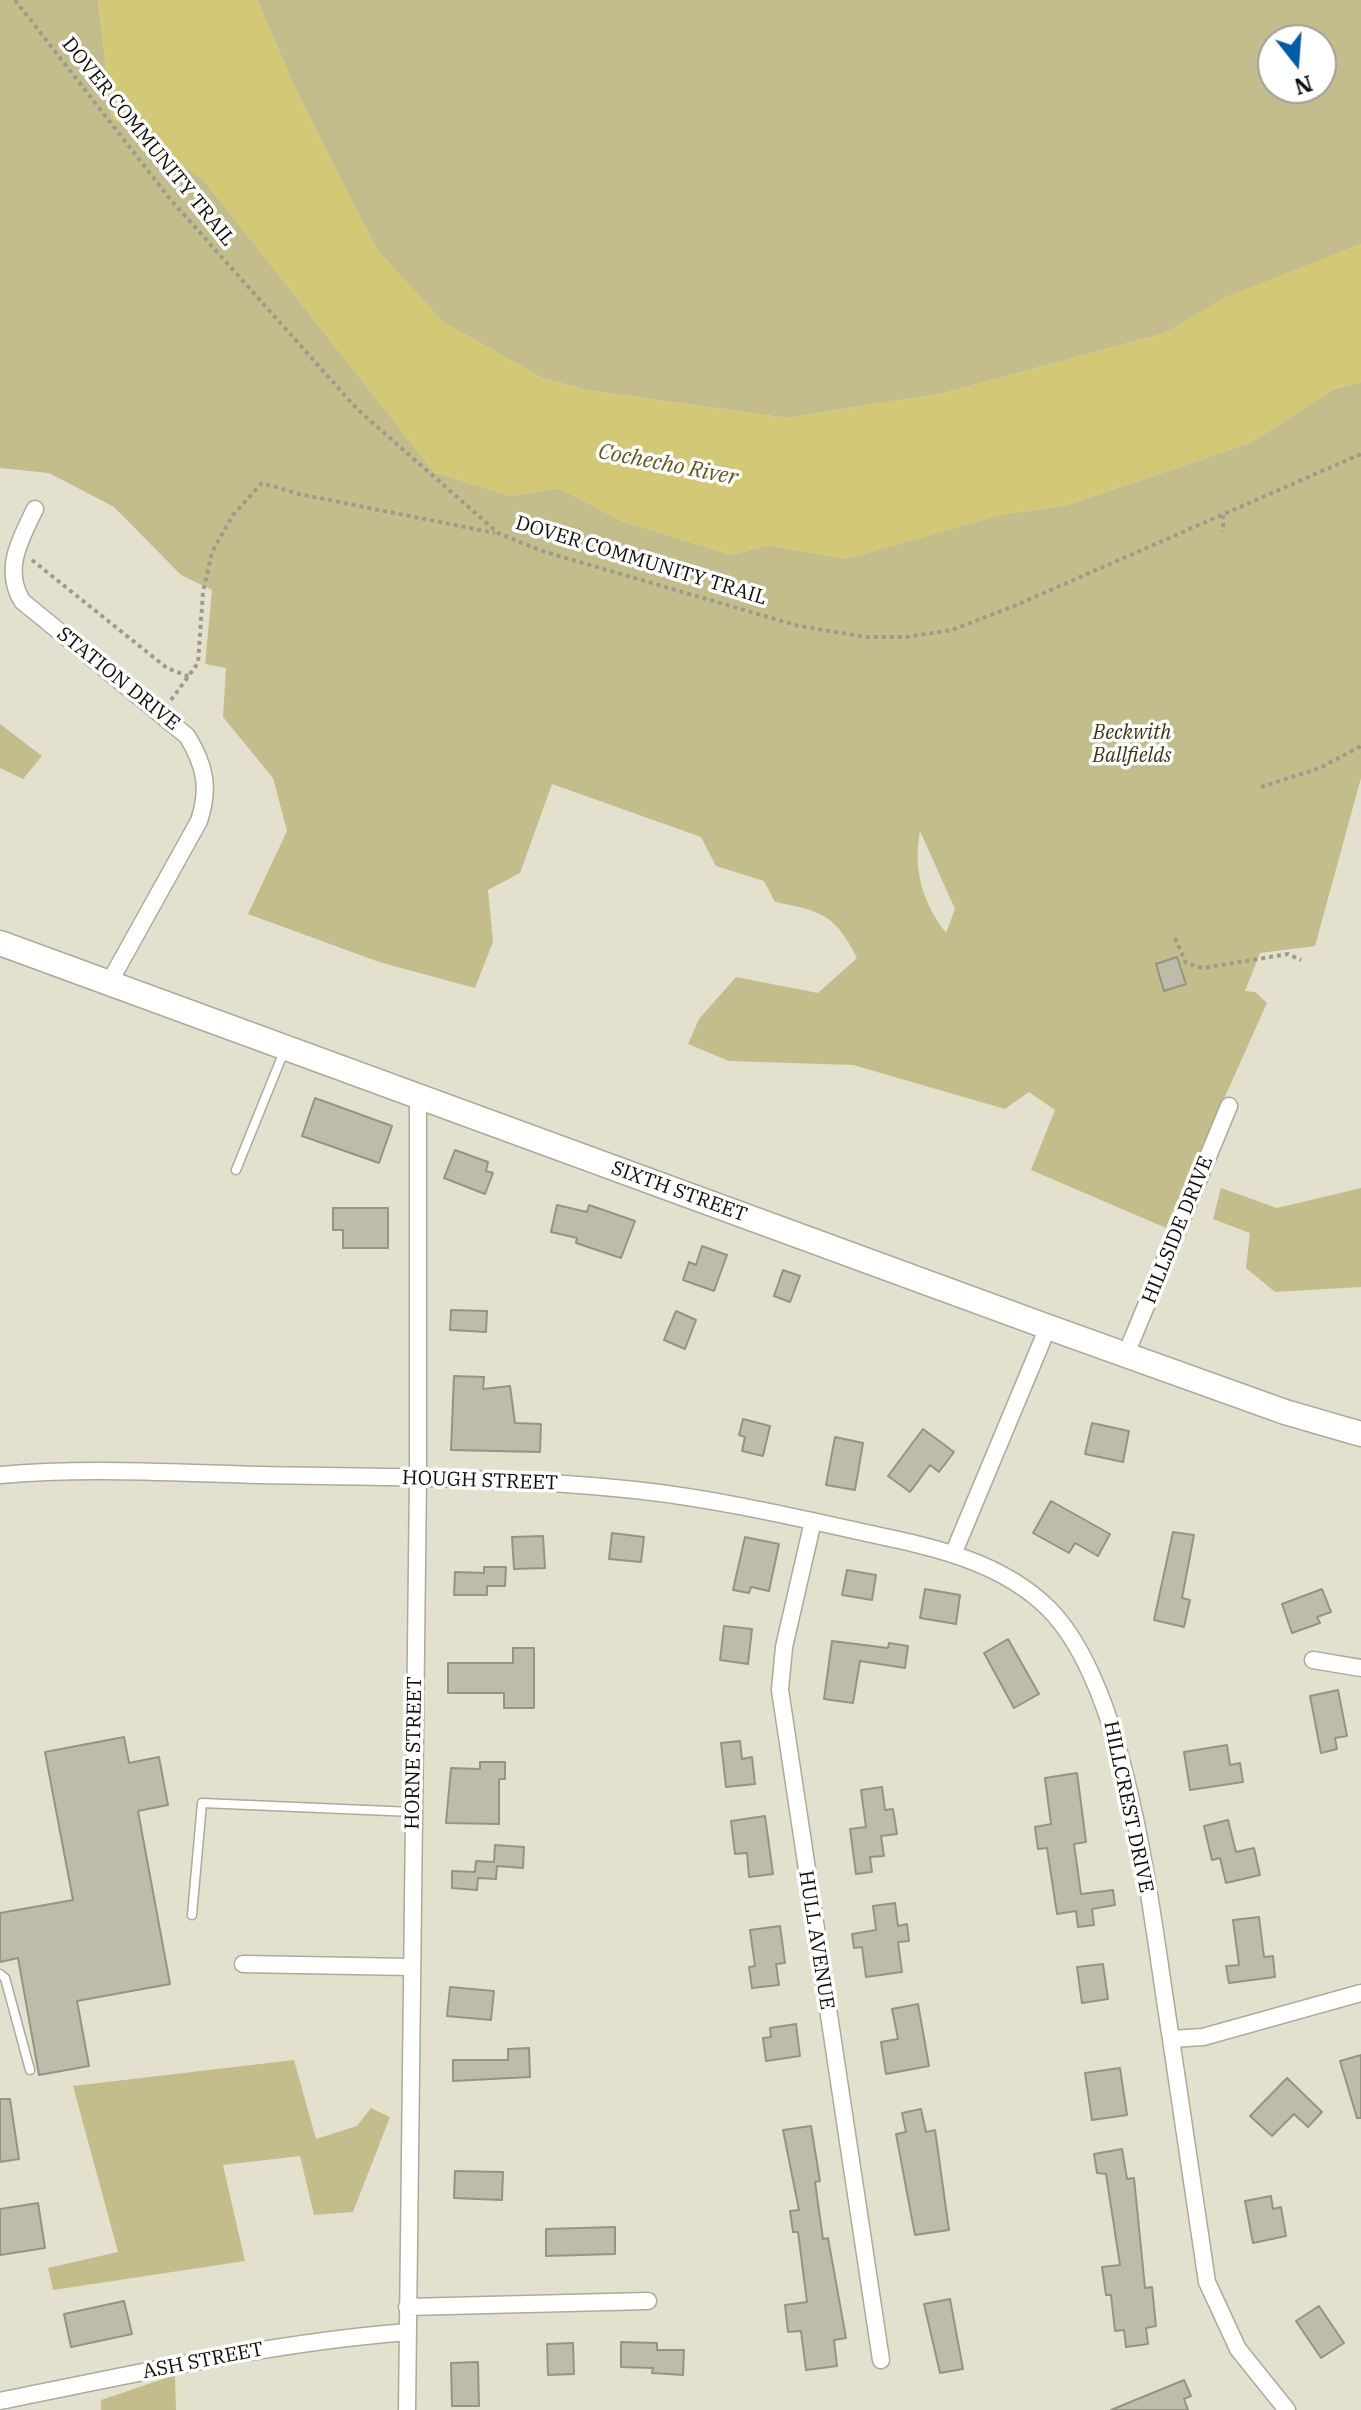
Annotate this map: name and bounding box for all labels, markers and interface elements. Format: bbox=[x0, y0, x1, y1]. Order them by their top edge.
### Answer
north arrow bbox=[1257, 24, 1337, 104]
street label: DOVER COMMUNITY TRAIL bbox=[56, 33, 240, 251]
text: N bbox=[1291, 69, 1316, 102]
water label: Cochecho River bbox=[596, 439, 740, 491]
street label: DOVER COMMUNITY TRAIL bbox=[513, 511, 769, 611]
street label: STATION DRIVE bbox=[52, 622, 184, 736]
park label: Beckwith Ballfields bbox=[1093, 721, 1171, 768]
street label: HILLSIDE DRIVE bbox=[1137, 1153, 1219, 1307]
street label: SIXTH STREET bbox=[608, 1156, 750, 1228]
street label: HOUGH STREET bbox=[402, 1466, 558, 1496]
street label: HORNE STREET bbox=[401, 1676, 427, 1830]
street label: HILLCREST DRIVE bbox=[1098, 1719, 1158, 1895]
street label: HULL AVENUE bbox=[793, 1869, 839, 2011]
street label: ASH STREET bbox=[141, 2338, 265, 2384]

